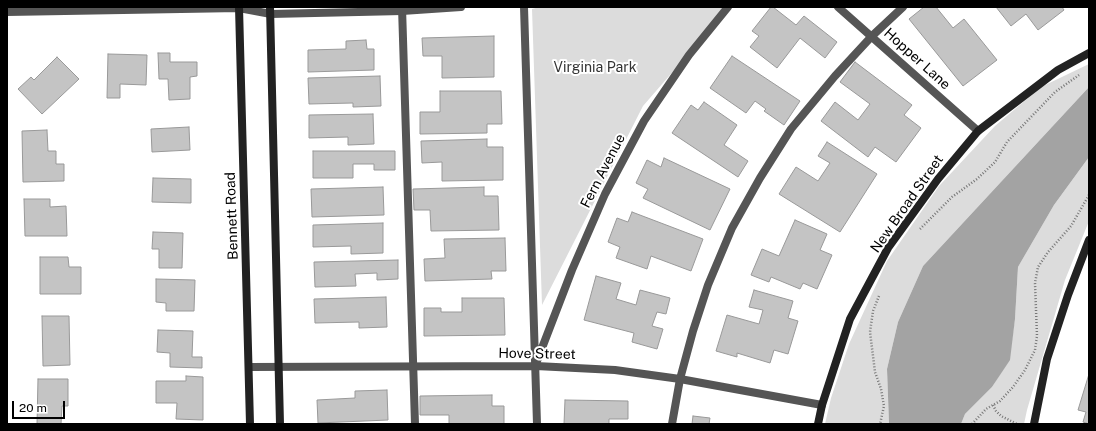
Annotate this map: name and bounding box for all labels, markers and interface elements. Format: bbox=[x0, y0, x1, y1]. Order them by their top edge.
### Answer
street label: Hopper Lane bbox=[880, 25, 954, 93]
park label: Virginia Park bbox=[553, 60, 637, 76]
street label: Fern Avenue bbox=[577, 131, 629, 211]
street label: New Broad Street bbox=[867, 152, 947, 256]
street label: Bennett Road bbox=[222, 172, 242, 260]
street label: Hove Street bbox=[498, 345, 576, 363]
scale bar bbox=[14, 393, 67, 419]
text: 20 m bbox=[19, 401, 47, 415]

